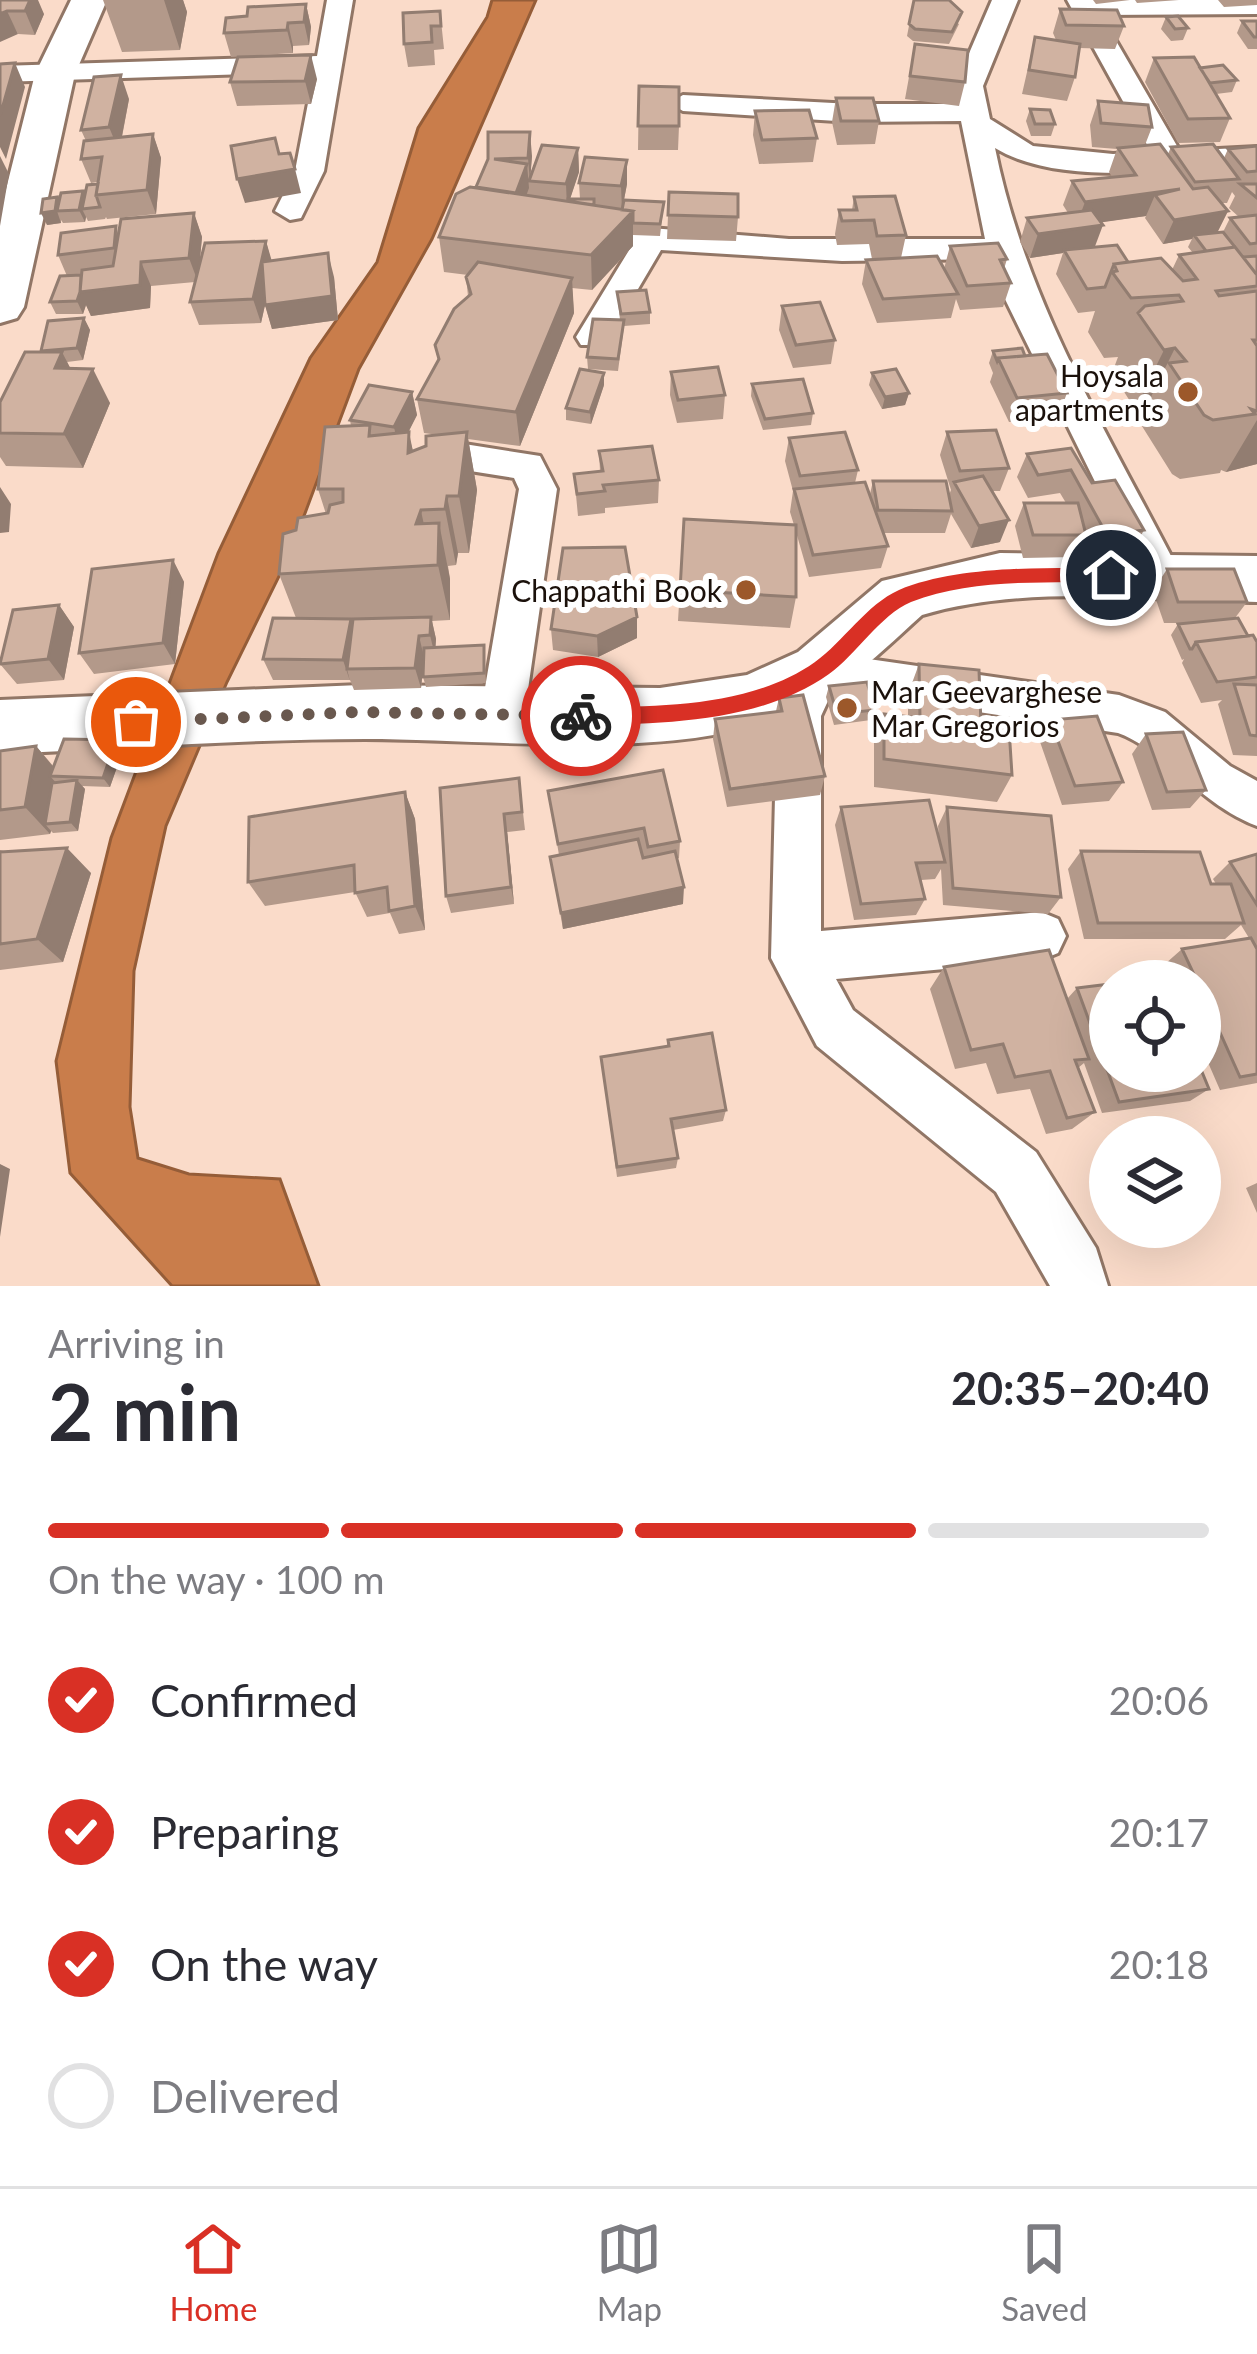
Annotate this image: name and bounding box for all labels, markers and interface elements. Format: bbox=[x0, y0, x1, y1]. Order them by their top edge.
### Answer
place label: Hoysala apartments bbox=[1015, 357, 1164, 427]
marker: Hoysala apartments bbox=[1175, 379, 1201, 405]
pin bbox=[1060, 524, 1162, 626]
icon: home bbox=[1078, 542, 1144, 608]
place label: Chappathi Book bbox=[511, 572, 723, 608]
marker: Chappathi Book bbox=[733, 577, 759, 603]
courier bbox=[521, 656, 641, 776]
pin bbox=[85, 671, 187, 773]
place label: Mar Geevarghese Mar Gregorios bbox=[871, 673, 1102, 743]
icon: bike bbox=[548, 683, 614, 749]
icon: bag bbox=[103, 689, 169, 755]
marker: Mar Geevarghese Mar Gregorios bbox=[834, 695, 860, 721]
map controls bbox=[1089, 960, 1221, 1248]
button: locate bbox=[1089, 960, 1221, 1092]
button: layers bbox=[1089, 1116, 1221, 1248]
text: Arriving in bbox=[48, 1320, 225, 1366]
text: 20:35–20:40 bbox=[951, 1361, 1209, 1415]
text: 2 min bbox=[48, 1364, 241, 1458]
text: On the way · 100 m bbox=[48, 1556, 385, 1602]
icon: check bbox=[48, 1667, 114, 1733]
text: Confirmed bbox=[150, 1673, 358, 1727]
text: 20:06 bbox=[1109, 1677, 1209, 1723]
icon: check bbox=[48, 1799, 114, 1865]
text: Preparing bbox=[150, 1805, 339, 1859]
text: 20:17 bbox=[1109, 1809, 1209, 1855]
icon: check bbox=[48, 1931, 114, 1997]
text: On the way bbox=[150, 1937, 378, 1991]
text: 20:18 bbox=[1109, 1941, 1209, 1987]
text: Delivered bbox=[150, 2069, 340, 2123]
tab: Home bbox=[169, 2216, 257, 2328]
tab: Map bbox=[596, 2216, 662, 2328]
tab: Saved bbox=[1001, 2216, 1088, 2328]

